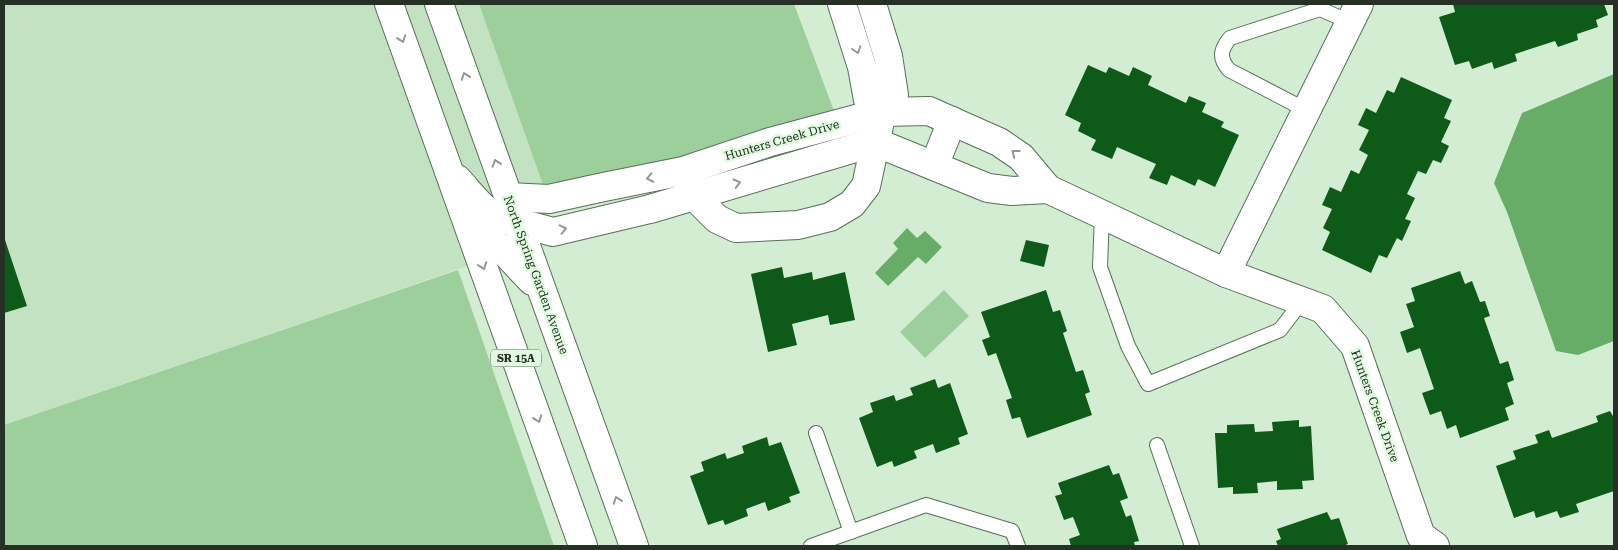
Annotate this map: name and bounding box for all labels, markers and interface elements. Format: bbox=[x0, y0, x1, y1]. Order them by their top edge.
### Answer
one-way arrow bbox=[396, 34, 406, 42]
one-way arrow bbox=[851, 46, 861, 54]
one-way arrow bbox=[461, 72, 471, 81]
street label: Hunters Creek Drive bbox=[723, 117, 841, 163]
one-way arrow bbox=[1012, 151, 1021, 159]
one-way arrow bbox=[492, 159, 502, 168]
one-way arrow bbox=[645, 172, 654, 183]
one-way arrow bbox=[733, 179, 741, 189]
street label: North Spring Garden Avenue bbox=[501, 194, 571, 357]
one-way arrow bbox=[559, 224, 568, 235]
one-way arrow bbox=[477, 261, 487, 269]
street label: Hunters Creek Drive bbox=[1348, 348, 1402, 464]
road number: SR 15A bbox=[491, 349, 541, 366]
one-way arrow bbox=[532, 414, 542, 422]
one-way arrow bbox=[613, 497, 623, 505]

